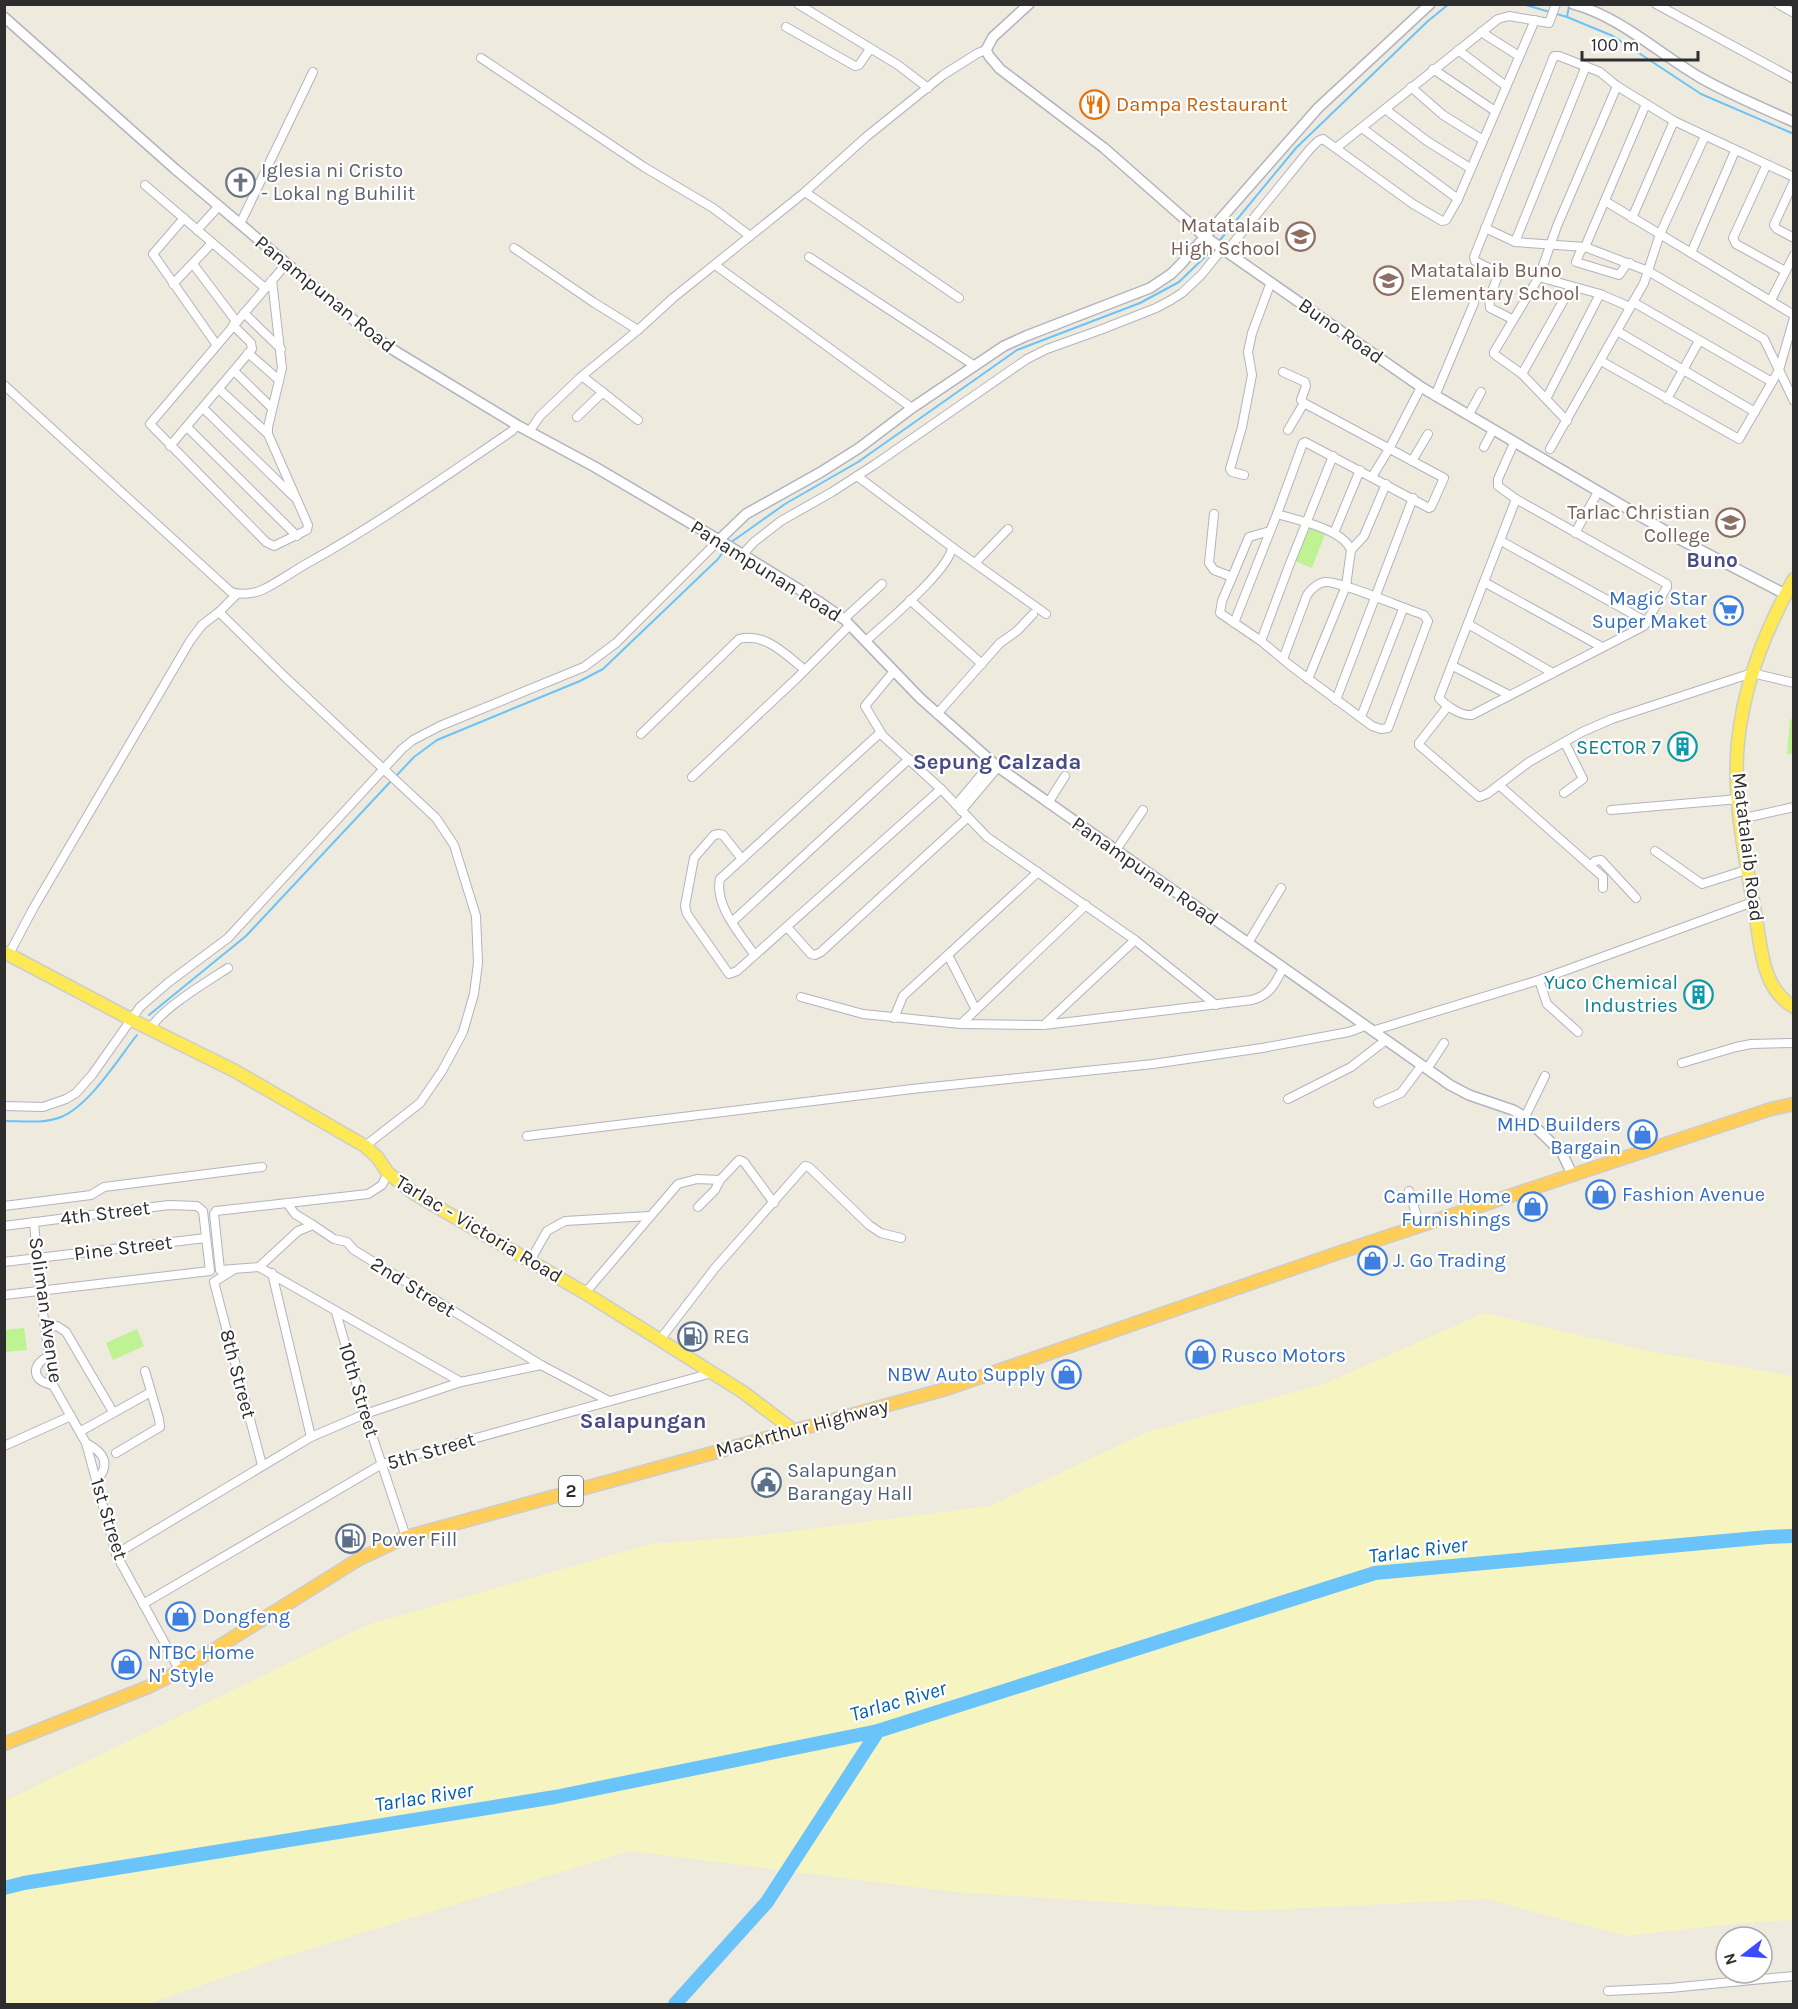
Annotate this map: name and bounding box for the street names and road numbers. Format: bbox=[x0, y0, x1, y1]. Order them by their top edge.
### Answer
street label: Panampunan Road bbox=[250, 230, 400, 358]
street label: Buno Road bbox=[1294, 293, 1388, 369]
street label: Panampunan Road bbox=[686, 515, 846, 627]
street label: Matatalaib Road bbox=[1727, 771, 1769, 923]
street label: Panampunan Road bbox=[1067, 812, 1223, 930]
street label: Tarlac - Victoria Road bbox=[391, 1170, 567, 1288]
street label: 4th Street bbox=[59, 1196, 152, 1230]
street label: Pine Street bbox=[72, 1230, 174, 1265]
street label: Soliman Avenue bbox=[24, 1236, 68, 1384]
street label: 2nd Street bbox=[367, 1252, 460, 1322]
street label: 8th Street bbox=[215, 1327, 261, 1422]
street label: 10th Street bbox=[334, 1340, 384, 1441]
street label: MacArthur Highway bbox=[713, 1394, 891, 1462]
street label: 5th Street bbox=[384, 1427, 478, 1475]
street label: 1st Street bbox=[86, 1475, 132, 1563]
road number: 2 bbox=[559, 1476, 583, 1506]

